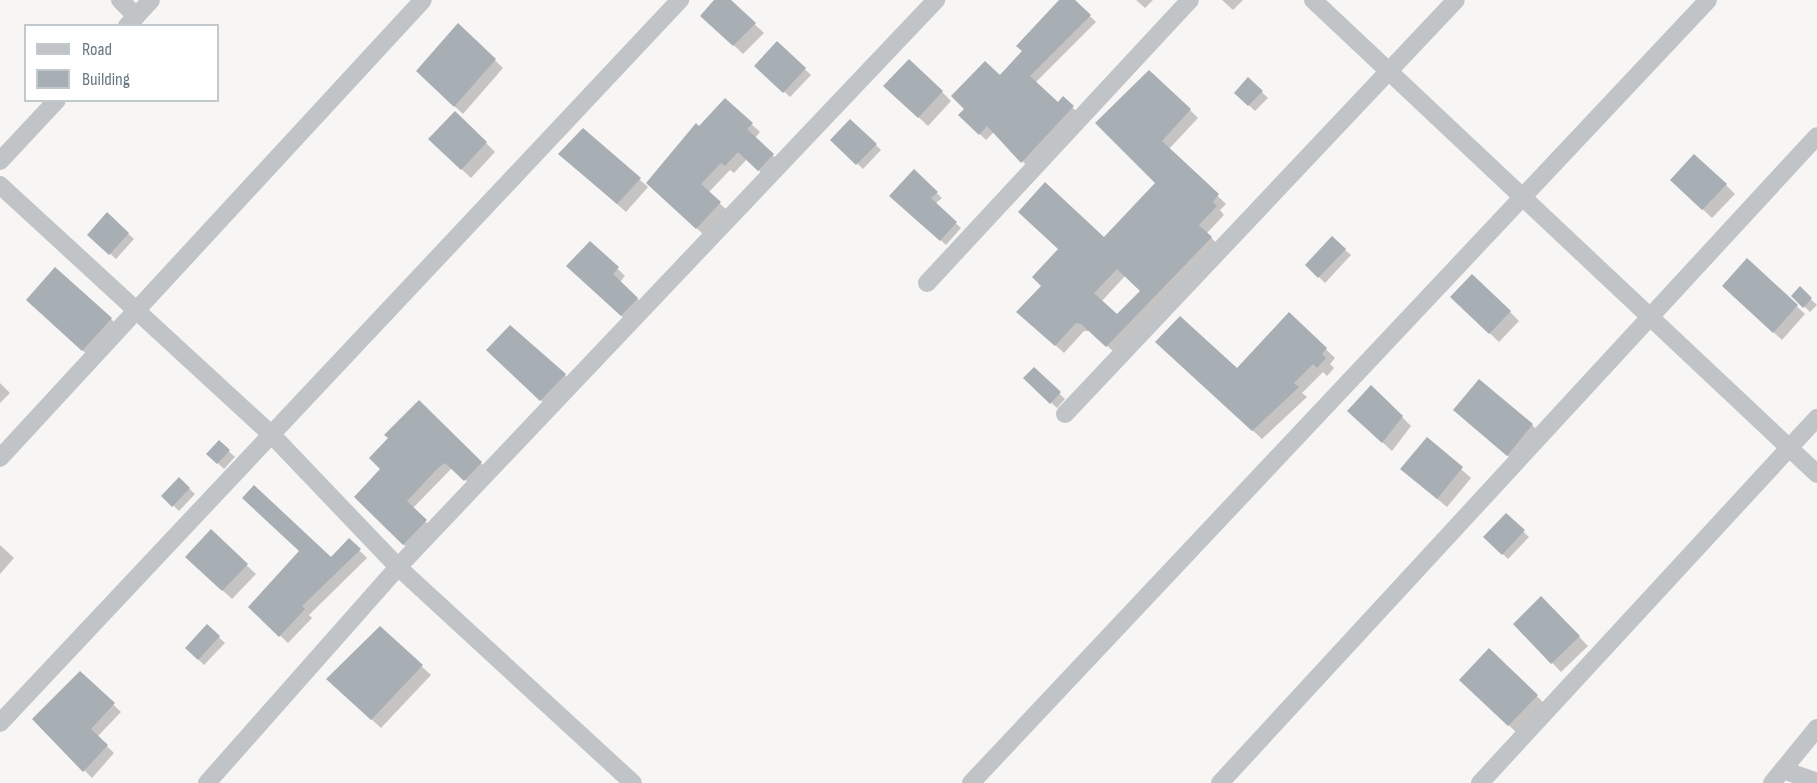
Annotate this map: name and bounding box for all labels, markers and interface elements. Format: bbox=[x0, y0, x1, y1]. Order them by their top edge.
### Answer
legend bbox=[24, 24, 219, 102]
text: Road bbox=[82, 39, 112, 60]
text: Building bbox=[82, 69, 130, 90]

